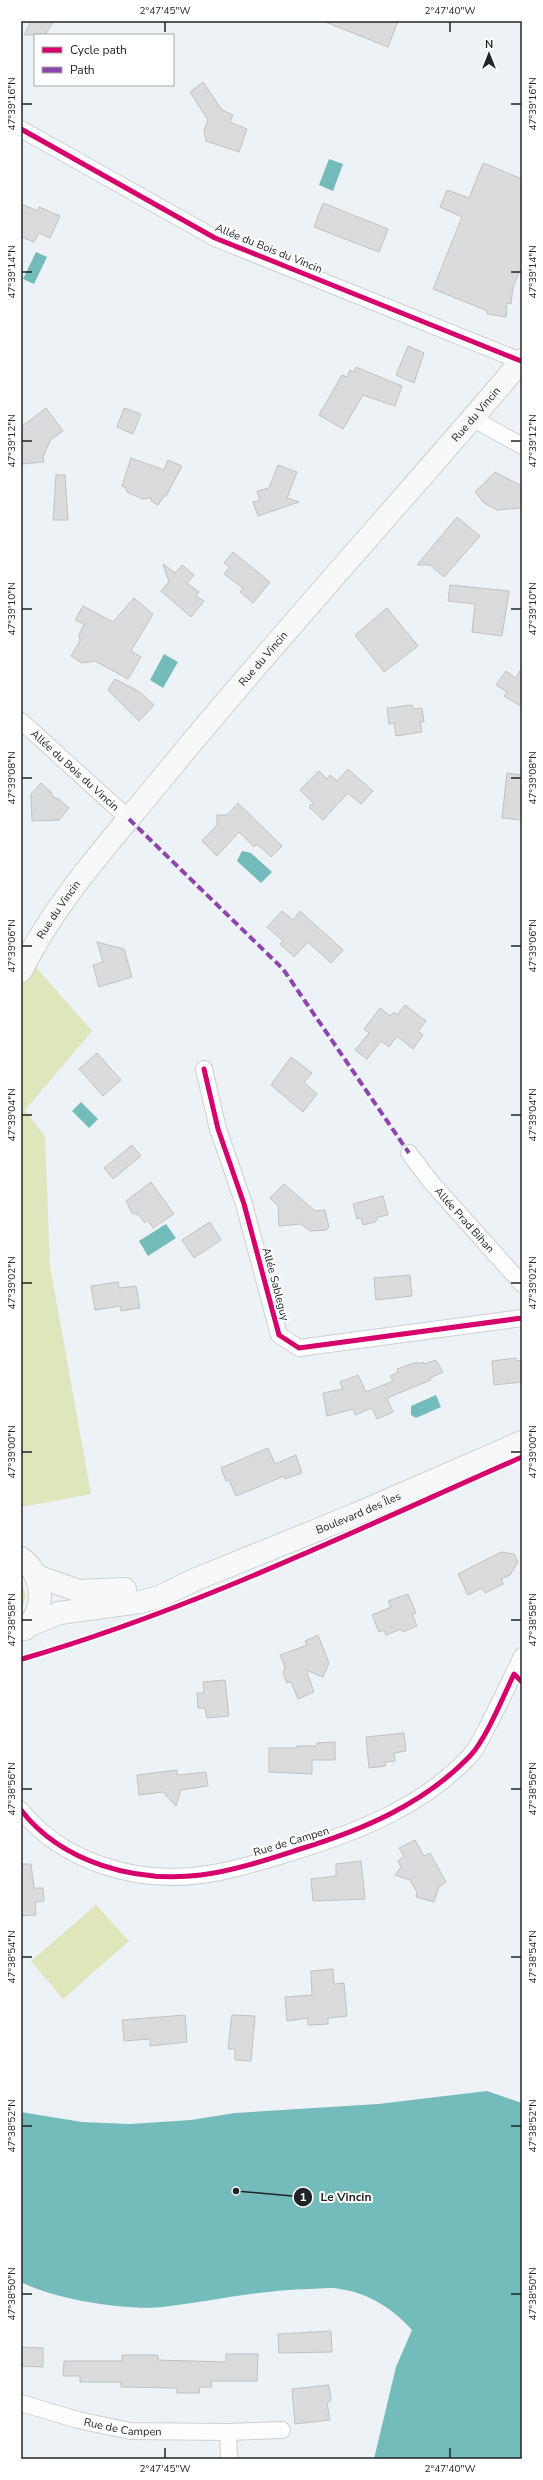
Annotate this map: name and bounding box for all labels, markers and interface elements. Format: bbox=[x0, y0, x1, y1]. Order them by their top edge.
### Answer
text: 2°47'45"W bbox=[140, 4, 190, 18]
text: 2°47'40"W bbox=[425, 4, 475, 18]
legend bbox=[34, 34, 174, 86]
north arrow bbox=[469, 34, 509, 74]
text: N bbox=[485, 37, 493, 52]
text: Cycle path bbox=[70, 42, 127, 58]
text: Path bbox=[70, 62, 95, 78]
text: 47°39'16"N bbox=[5, 77, 19, 131]
text: 47°39'16"N bbox=[526, 77, 540, 131]
street label: Allée du Bois du Vincin bbox=[213, 220, 325, 277]
text: 47°39'14"N bbox=[5, 245, 19, 299]
text: 47°39'14"N bbox=[526, 245, 540, 299]
street label: Rue du Vincin bbox=[448, 384, 504, 445]
text: 47°39'12"N bbox=[5, 414, 19, 468]
text: 47°39'12"N bbox=[526, 414, 540, 468]
text: 47°39'10"N bbox=[5, 582, 19, 636]
text: 47°39'10"N bbox=[526, 582, 540, 636]
street label: Rue du Vincin bbox=[235, 628, 291, 689]
street label: Allée du Bois du Vincin bbox=[27, 726, 122, 814]
text: 47°39'08"N bbox=[5, 751, 19, 805]
text: 47°39'08"N bbox=[526, 751, 540, 805]
street label: Rue du Vincin bbox=[33, 877, 84, 942]
text: 47°39'06"N bbox=[5, 919, 19, 973]
text: 47°39'06"N bbox=[526, 919, 540, 973]
text: 47°39'04"N bbox=[5, 1088, 19, 1142]
text: 47°39'04"N bbox=[526, 1088, 540, 1142]
street label: Allée Prad Bihan bbox=[431, 1184, 498, 1256]
street label: Allée Sableguy bbox=[259, 1246, 293, 1323]
text: 47°39'02"N bbox=[5, 1256, 19, 1310]
text: 47°39'02"N bbox=[526, 1256, 540, 1310]
text: 47°39'00"N bbox=[5, 1425, 19, 1479]
text: 47°39'00"N bbox=[526, 1425, 540, 1479]
street label: Boulevard des Îles bbox=[314, 1489, 403, 1538]
text: 47°38'58"N bbox=[5, 1593, 19, 1647]
text: 47°38'58"N bbox=[526, 1593, 540, 1647]
text: 47°38'56"N bbox=[5, 1762, 19, 1816]
text: 47°38'56"N bbox=[526, 1762, 540, 1816]
street label: Rue de Campen bbox=[252, 1823, 331, 1860]
text: 47°38'54"N bbox=[5, 1930, 19, 1984]
text: 47°38'54"N bbox=[526, 1930, 540, 1984]
text: 47°38'52"N bbox=[5, 2099, 19, 2153]
text: 47°38'52"N bbox=[526, 2099, 540, 2153]
callout: Le Vincin bbox=[293, 2185, 380, 2209]
text: 1 bbox=[299, 2189, 307, 2205]
text: Le Vincin bbox=[321, 2189, 371, 2205]
text: 47°38'50"N bbox=[5, 2267, 19, 2321]
text: 47°38'50"N bbox=[526, 2267, 540, 2321]
street label: Rue de Campen bbox=[83, 2414, 162, 2439]
text: 2°47'45"W bbox=[140, 2462, 190, 2476]
text: 2°47'40"W bbox=[425, 2462, 475, 2476]

